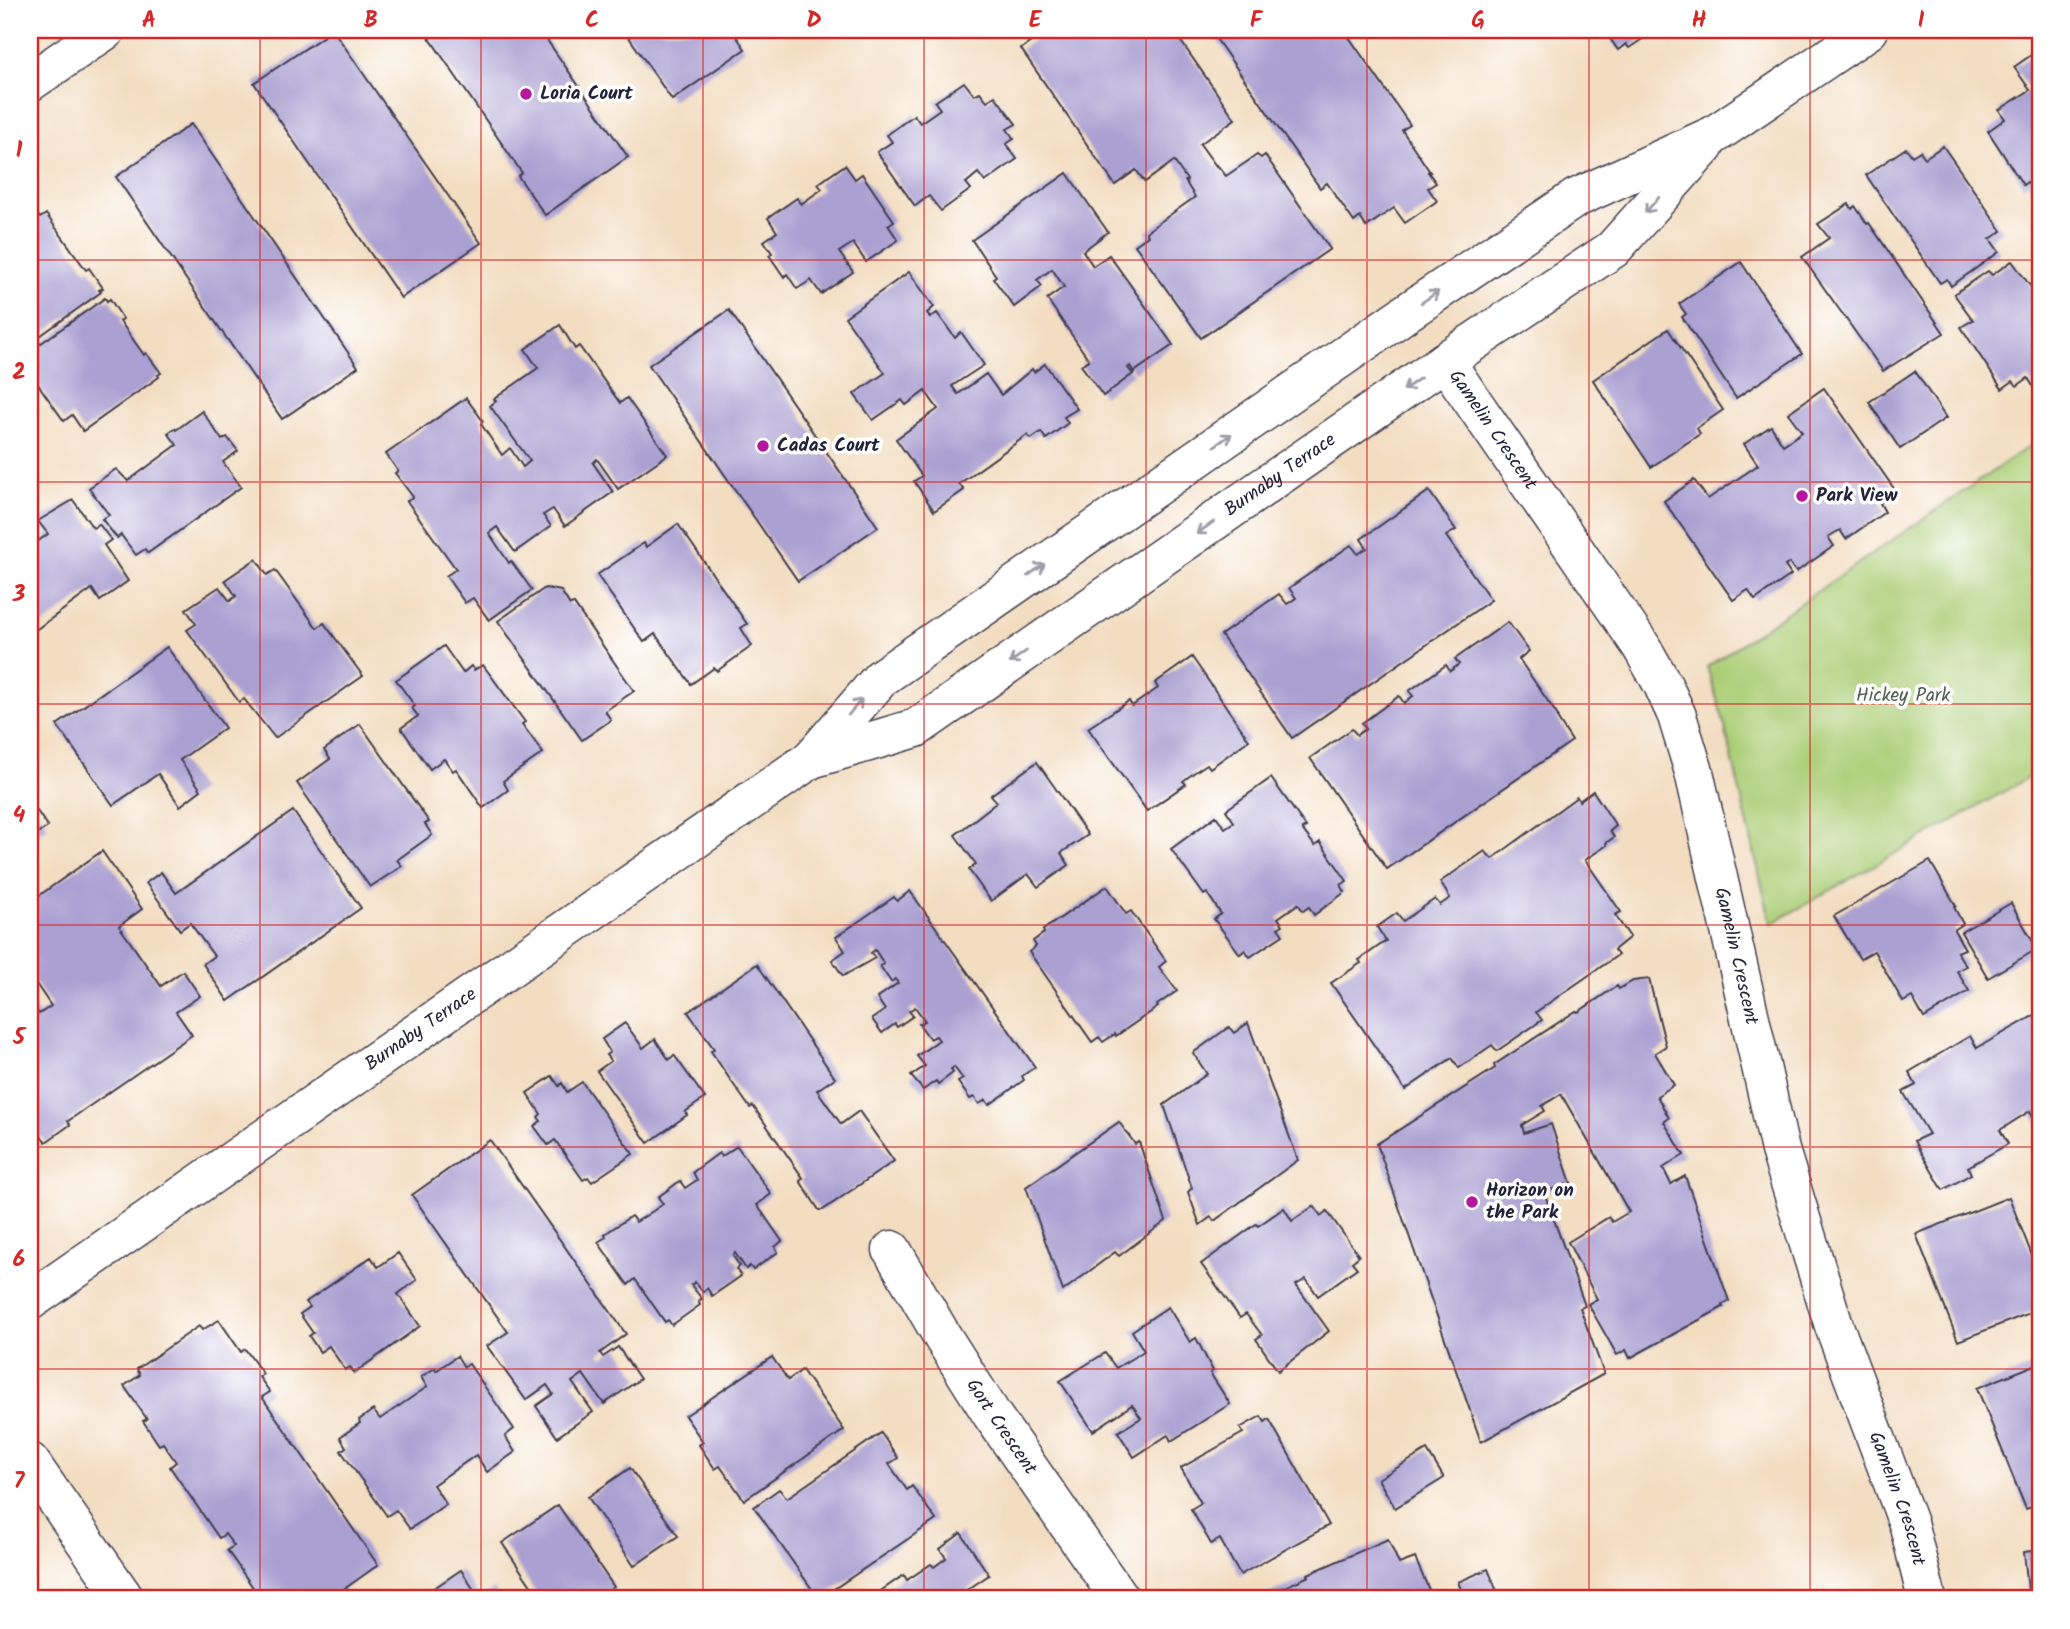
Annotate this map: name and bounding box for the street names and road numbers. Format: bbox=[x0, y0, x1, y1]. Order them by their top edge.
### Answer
street label: Gamelin Crescent bbox=[1441, 364, 1545, 497]
street label: Burnaby Terrace bbox=[1218, 425, 1343, 525]
street label: Gamelin Crescent bbox=[1706, 884, 1766, 1028]
street label: Burnaby Terrace bbox=[359, 980, 484, 1079]
street label: Gort Crescent bbox=[958, 1373, 1045, 1482]
street label: Gamelin Crescent bbox=[1860, 1427, 1933, 1570]

